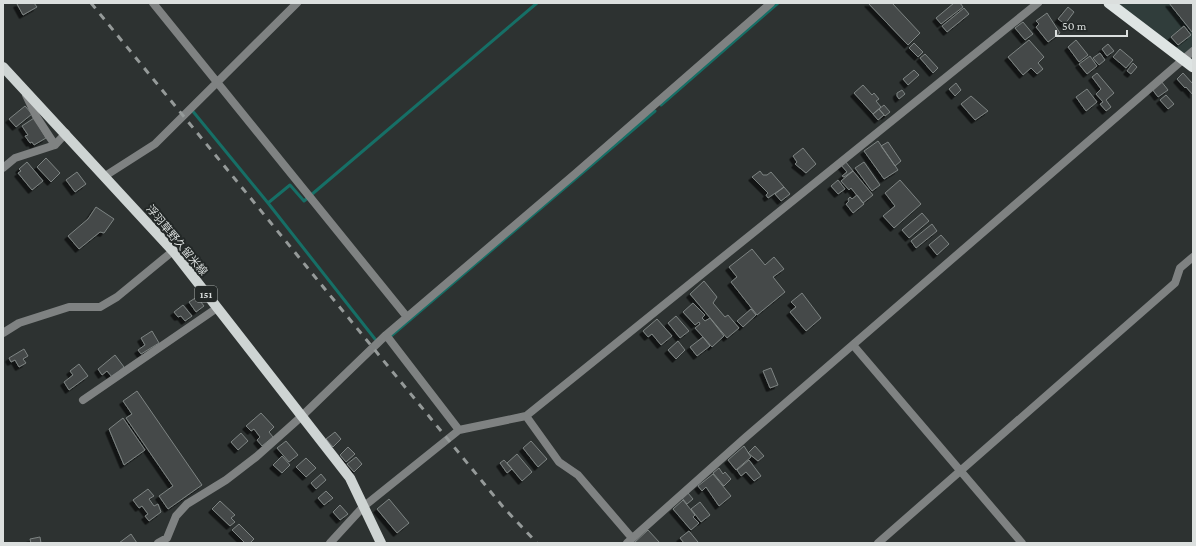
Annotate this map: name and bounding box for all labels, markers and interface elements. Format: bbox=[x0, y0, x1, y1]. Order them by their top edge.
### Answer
scale bar bbox=[1056, 12, 1127, 38]
text: 50 m bbox=[1062, 19, 1087, 33]
street label: 浮羽草野久留米線 bbox=[144, 202, 210, 278]
road number: 151 bbox=[195, 286, 217, 302]

